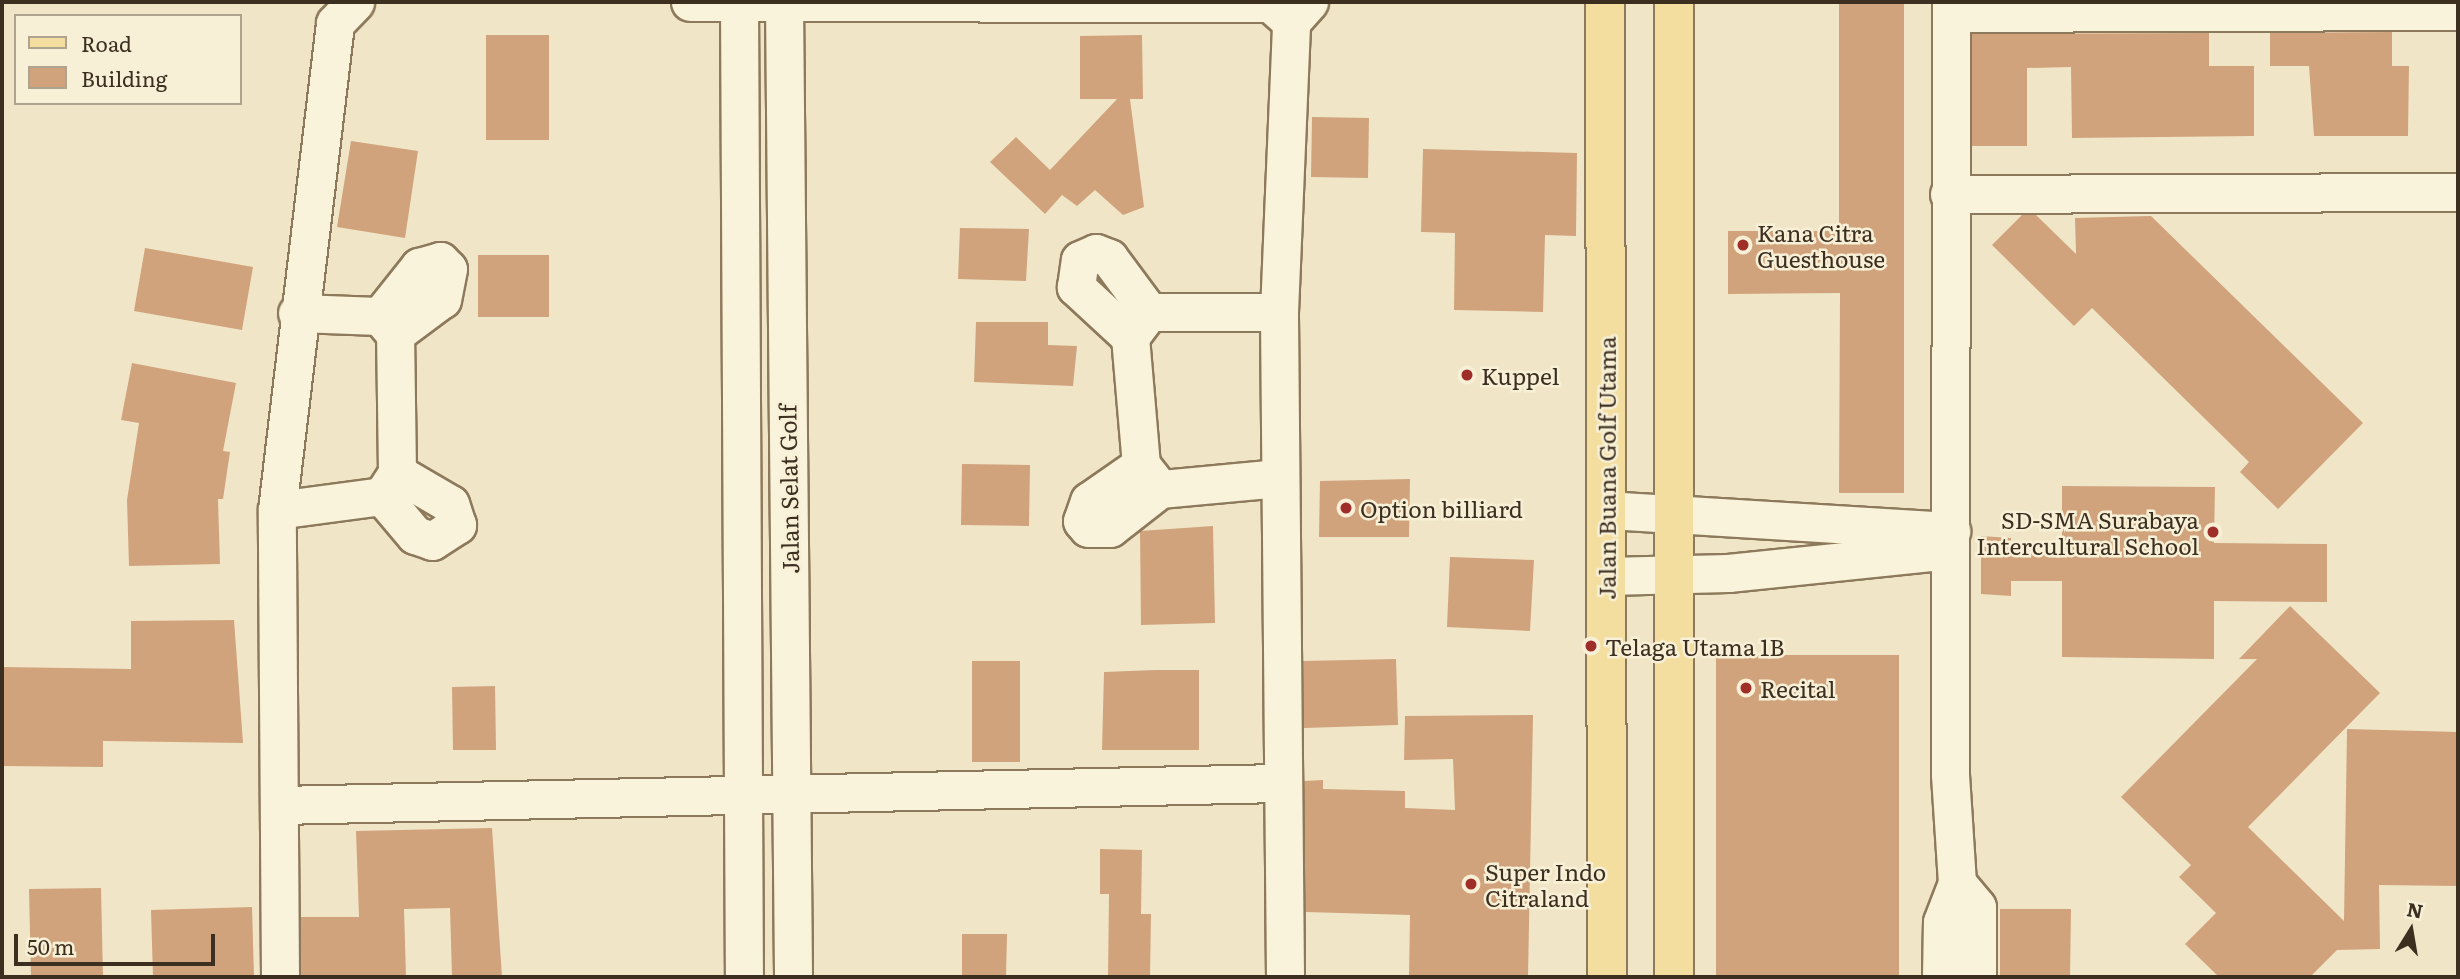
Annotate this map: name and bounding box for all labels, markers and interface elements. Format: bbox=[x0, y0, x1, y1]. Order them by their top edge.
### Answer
legend bbox=[14, 14, 242, 105]
text: Road bbox=[81, 27, 132, 58]
text: Building bbox=[81, 62, 167, 93]
place label: Kana Citra Guesthouse bbox=[1757, 218, 1885, 272]
marker: Kana Citra Guesthouse bbox=[1735, 237, 1751, 253]
street label: Jalan Buana Golf Utama bbox=[1592, 336, 1620, 600]
place label: Kuppel bbox=[1481, 361, 1559, 389]
marker: Kuppel bbox=[1459, 367, 1475, 383]
street label: Jalan Selat Golf bbox=[773, 404, 803, 574]
place label: Option billiard bbox=[1360, 494, 1523, 522]
marker: Option billiard bbox=[1338, 500, 1354, 516]
place label: SD-SMA Surabaya Intercultural School bbox=[1976, 505, 2199, 559]
marker: SD-SMA Surabaya Intercultural School bbox=[2205, 524, 2221, 540]
place label: Telaga Utama 1B bbox=[1605, 632, 1784, 660]
marker: Telaga Utama 1B bbox=[1583, 638, 1599, 654]
place label: Recital bbox=[1760, 674, 1836, 702]
marker: Recital bbox=[1738, 680, 1754, 696]
place label: Super Indo Citraland bbox=[1485, 857, 1606, 911]
marker: Super Indo Citraland bbox=[1463, 876, 1479, 892]
text: N bbox=[2404, 894, 2426, 925]
north arrow bbox=[2376, 895, 2446, 965]
scale bar bbox=[18, 920, 219, 964]
text: 50 m bbox=[27, 930, 74, 961]

